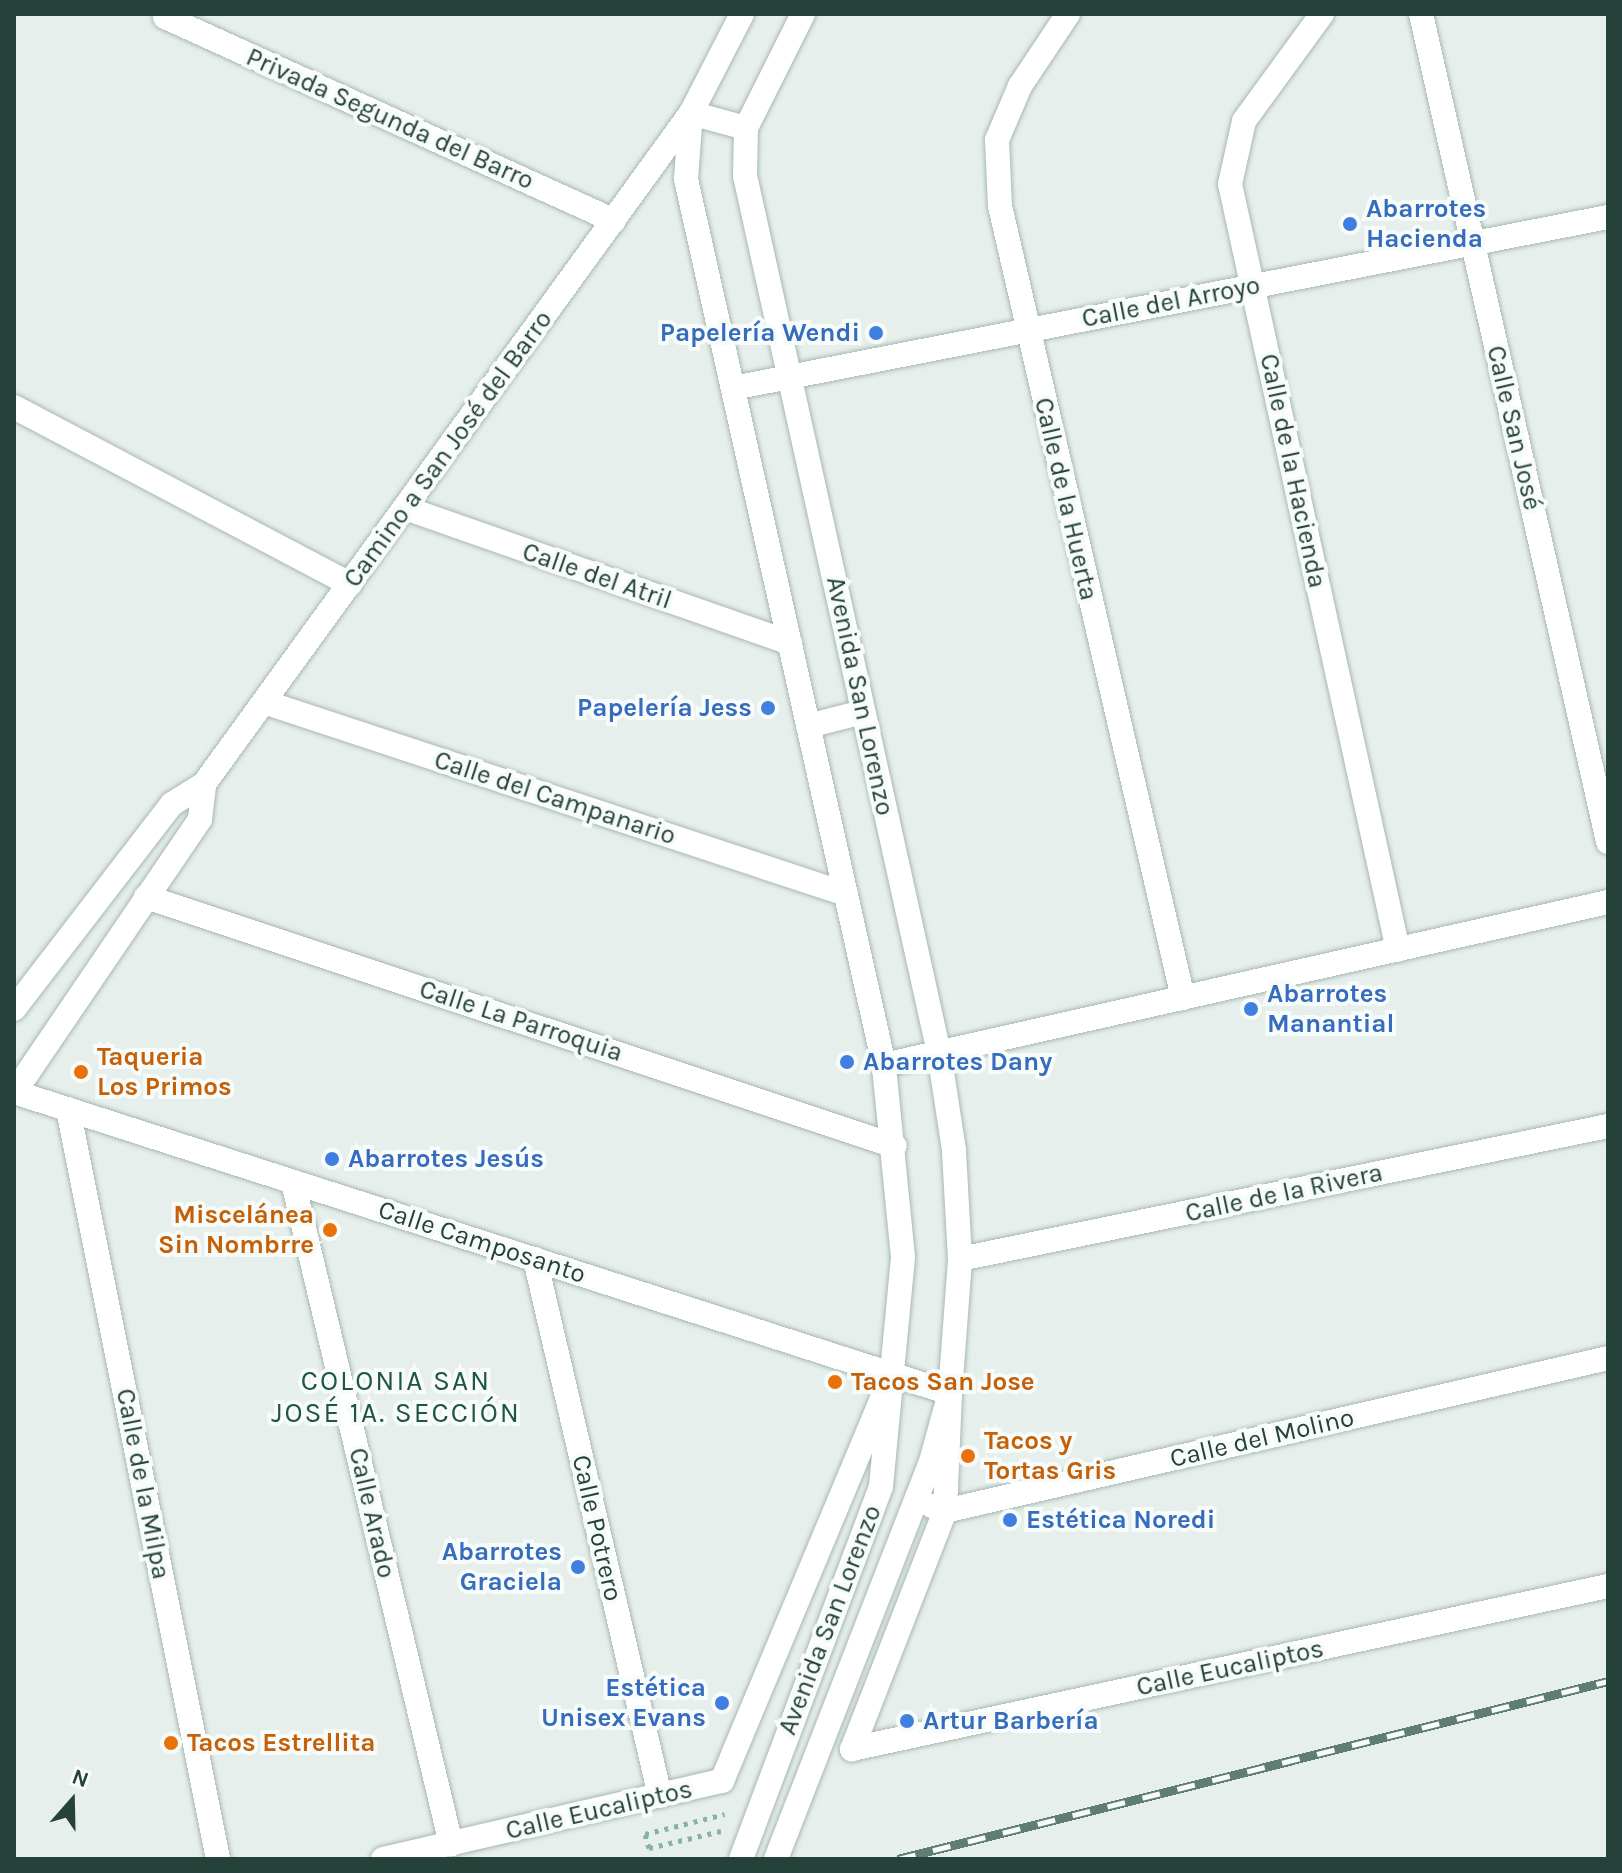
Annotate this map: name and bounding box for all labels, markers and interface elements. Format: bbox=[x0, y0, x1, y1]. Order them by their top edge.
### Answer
street label: Privada Segunda del Barro bbox=[241, 41, 539, 197]
place label: Abarrotes Hacienda bbox=[1366, 193, 1486, 254]
marker: Abarrotes Hacienda bbox=[1341, 215, 1359, 233]
street label: Calle del Arroyo bbox=[1079, 269, 1263, 335]
street label: Camino a San José del Barro bbox=[337, 305, 559, 593]
place label: Papelería Wendi bbox=[660, 317, 860, 349]
marker: Papelería Wendi bbox=[867, 324, 885, 342]
street label: Calle San José bbox=[1480, 343, 1548, 513]
street label: Calle de la Hacienda bbox=[1253, 351, 1333, 591]
street label: Calle de la Huerta bbox=[1028, 395, 1104, 603]
street label: Calle del Atril bbox=[518, 536, 676, 616]
street label: Avenida San Lorenzo bbox=[819, 574, 901, 818]
place label: Papelería Jess bbox=[577, 692, 752, 724]
marker: Papelería Jess bbox=[759, 699, 777, 717]
street label: Calle del Campanario bbox=[430, 744, 680, 852]
street label: Calle La Parroquia bbox=[416, 973, 626, 1069]
place label: Abarrotes Manantial bbox=[1267, 978, 1394, 1040]
marker: Abarrotes Manantial bbox=[1242, 1000, 1260, 1018]
place label: Taqueria Los Primos bbox=[97, 1041, 232, 1102]
place label: Abarrotes Dany bbox=[863, 1046, 1052, 1078]
marker: Abarrotes Dany bbox=[838, 1053, 856, 1071]
marker: Taqueria Los Primos bbox=[72, 1063, 90, 1081]
place label: Abarrotes Jesús bbox=[348, 1143, 544, 1175]
marker: Abarrotes Jesús bbox=[323, 1150, 341, 1168]
street label: Calle de la Rivera bbox=[1183, 1157, 1385, 1229]
street label: Calle Camposanto bbox=[374, 1194, 590, 1290]
place label: Miscelánea Sin Nombrre bbox=[158, 1199, 314, 1260]
marker: Miscelánea Sin Nombrre bbox=[321, 1221, 339, 1239]
district label: COLONIA SAN JOSÉ 1A. SECCIÓN bbox=[271, 1364, 521, 1430]
place label: Tacos San Jose bbox=[851, 1366, 1035, 1398]
marker: Tacos San Jose bbox=[826, 1373, 844, 1391]
street label: Calle de la Milpa bbox=[109, 1386, 177, 1582]
street label: Calle del Molino bbox=[1167, 1402, 1357, 1474]
place label: Tacos y Tortas Gris bbox=[984, 1425, 1116, 1486]
street label: Calle Arado bbox=[342, 1445, 402, 1581]
marker: Tacos y Tortas Gris bbox=[959, 1447, 977, 1465]
street label: Calle Potrero bbox=[565, 1452, 629, 1604]
street label: Avenida San Lorenzo bbox=[772, 1501, 888, 1739]
place label: Estética Noredi bbox=[1026, 1504, 1215, 1536]
marker: Estética Noredi bbox=[1001, 1511, 1019, 1529]
place label: Abarrotes Graciela bbox=[442, 1536, 562, 1598]
marker: Abarrotes Graciela bbox=[569, 1558, 587, 1576]
street label: Calle Eucaliptos bbox=[1134, 1633, 1326, 1703]
place label: Estética Unisex Evans bbox=[541, 1672, 706, 1734]
marker: Estética Unisex Evans bbox=[713, 1694, 731, 1712]
place label: Artur Barbería bbox=[923, 1705, 1099, 1737]
marker: Artur Barbería bbox=[898, 1712, 916, 1730]
place label: Tacos Estrellita bbox=[187, 1727, 375, 1759]
marker: Tacos Estrellita bbox=[162, 1734, 180, 1752]
north arrow bbox=[32, 1761, 112, 1841]
text: N bbox=[68, 1764, 92, 1793]
street label: Calle Eucaliptos bbox=[503, 1773, 695, 1847]

